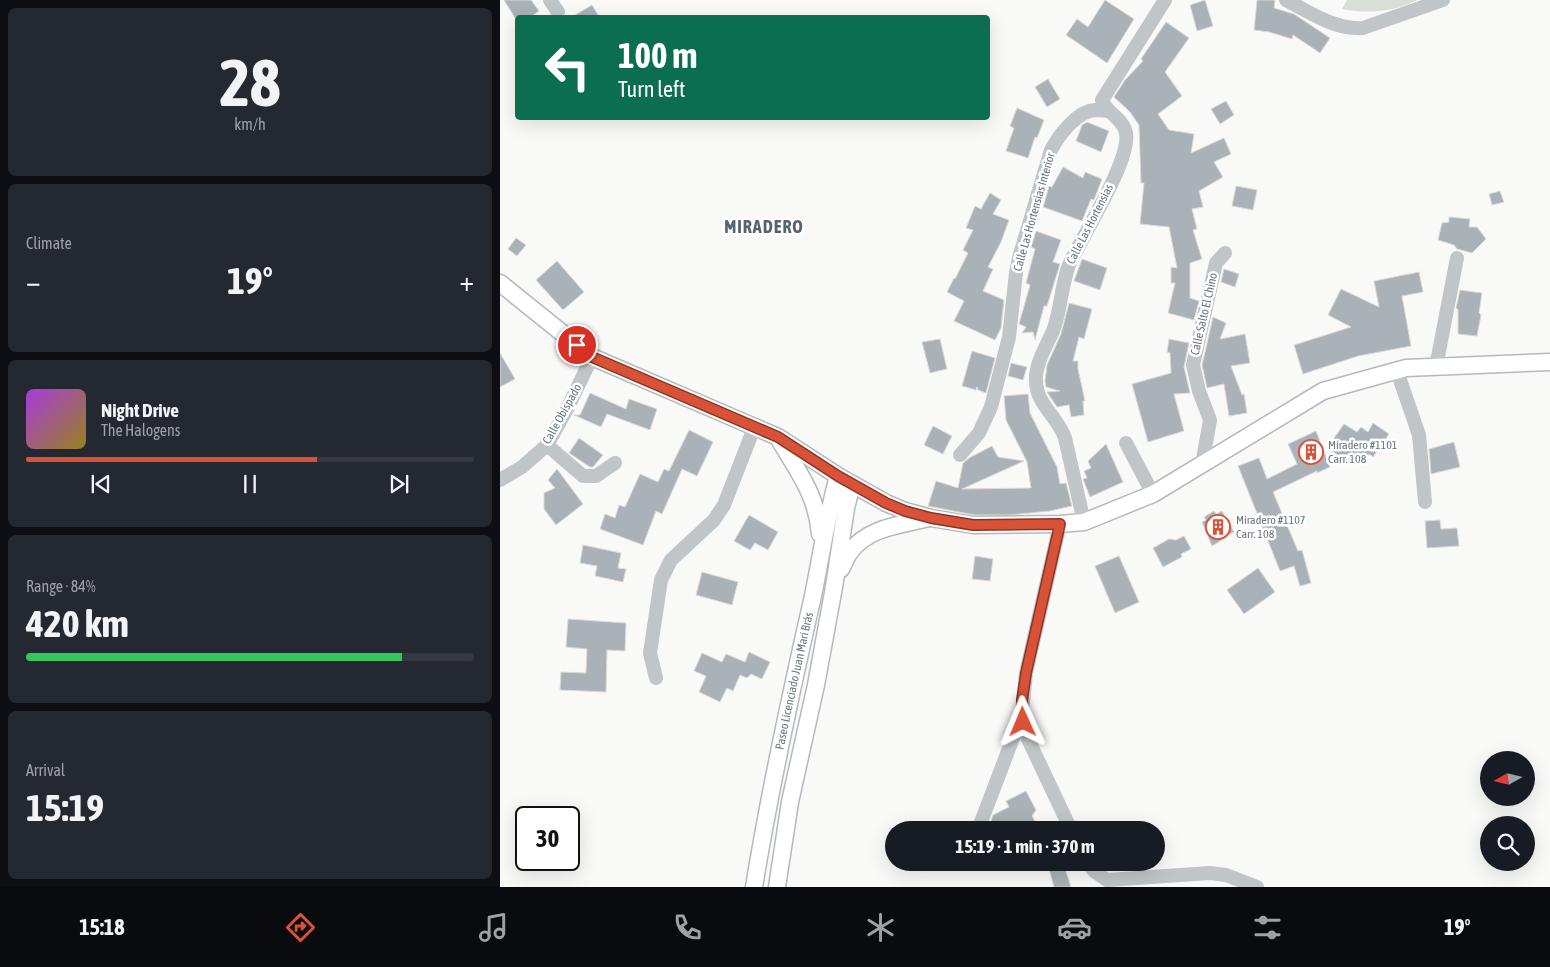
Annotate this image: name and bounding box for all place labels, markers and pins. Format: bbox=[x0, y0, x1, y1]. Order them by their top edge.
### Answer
pin bbox=[556, 324, 598, 366]
place label: Miradero #1101 Carr. 108 bbox=[1328, 438, 1398, 466]
building icon: Miradero #1101 Carr. 108 bbox=[1298, 439, 1324, 465]
place label: Miradero #1107 Carr. 108 bbox=[1236, 513, 1306, 541]
building icon: Miradero #1107 Carr. 108 bbox=[1205, 514, 1231, 540]

